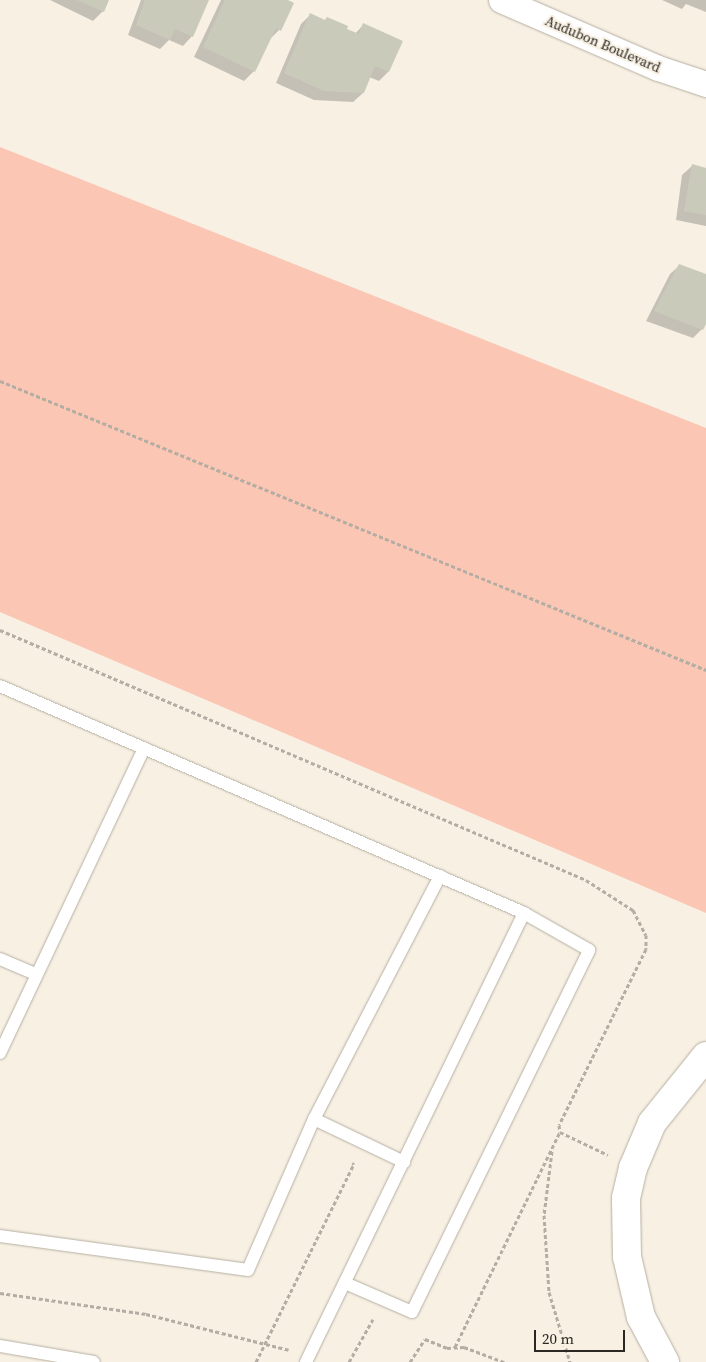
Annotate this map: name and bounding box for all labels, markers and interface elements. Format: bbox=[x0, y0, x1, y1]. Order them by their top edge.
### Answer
street label: Audubon Boulevard bbox=[543, 12, 663, 76]
scale bar bbox=[536, 1320, 627, 1352]
text: 20 m bbox=[542, 1328, 574, 1349]

